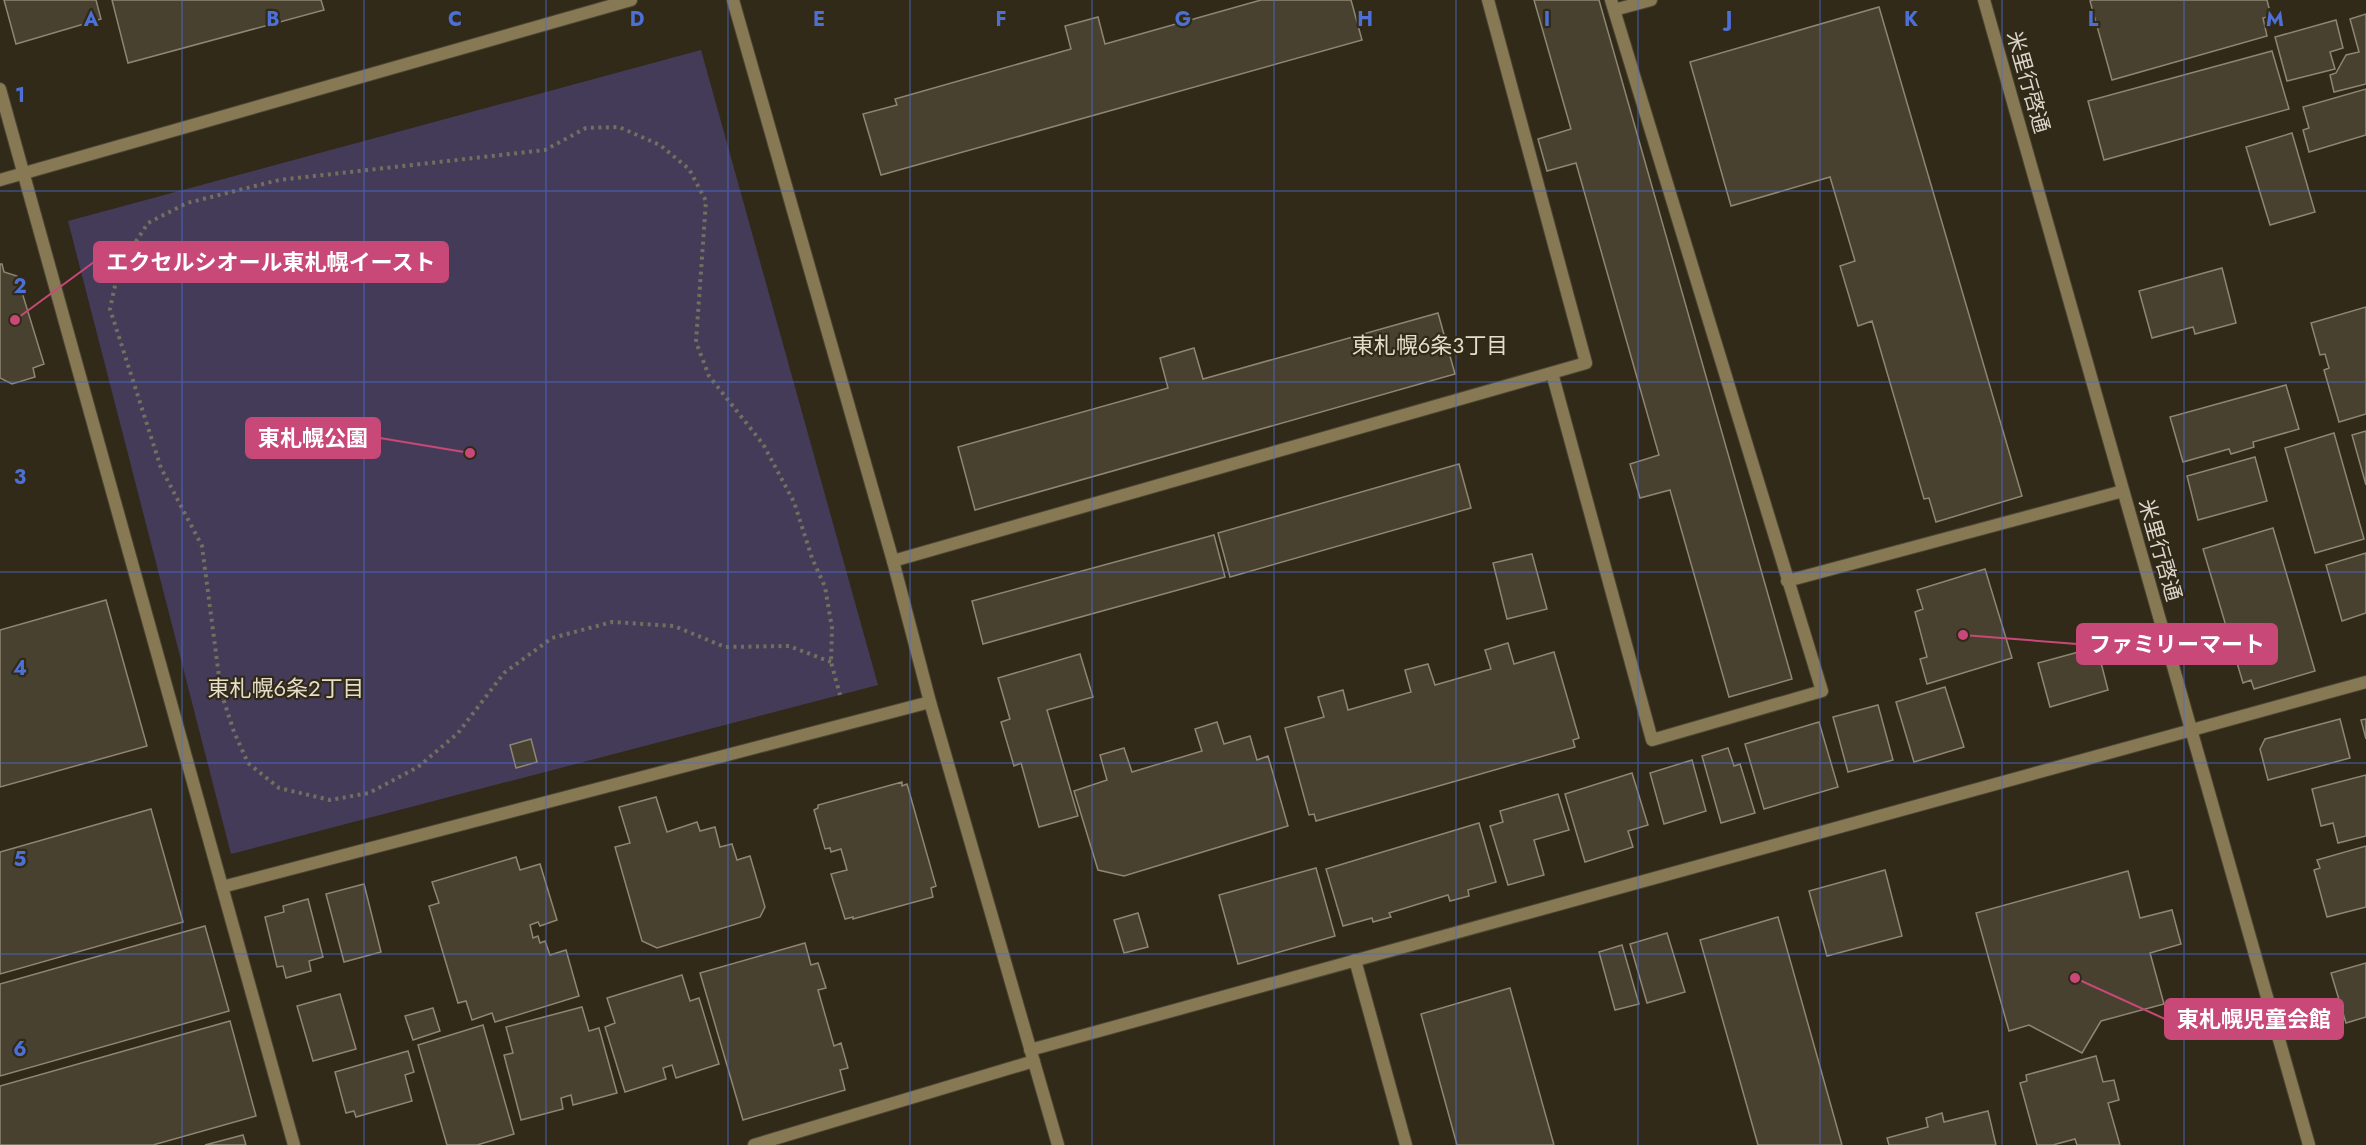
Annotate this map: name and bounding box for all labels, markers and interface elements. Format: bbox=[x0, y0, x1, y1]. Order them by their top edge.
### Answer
text: A bbox=[83, 5, 99, 34]
text: B bbox=[266, 5, 280, 34]
text: C bbox=[448, 5, 462, 34]
text: D bbox=[630, 5, 644, 34]
text: E bbox=[813, 5, 825, 34]
text: F bbox=[995, 5, 1007, 34]
text: G bbox=[1175, 5, 1191, 34]
text: H bbox=[1357, 5, 1373, 34]
text: I bbox=[1544, 5, 1550, 34]
text: J bbox=[1722, 5, 1732, 34]
text: K bbox=[1904, 5, 1918, 34]
text: L bbox=[2088, 5, 2099, 34]
text: M bbox=[2266, 5, 2284, 34]
street label: 米里行啓通 bbox=[1999, 27, 2057, 137]
text: 1 bbox=[15, 81, 25, 110]
callout: エクセルシオール東札幌イースト bbox=[94, 242, 448, 282]
text: エクセルシオール東札幌イースト bbox=[107, 246, 435, 278]
text: 2 bbox=[13, 272, 27, 301]
district label: 東札幌6条3丁目 bbox=[1352, 329, 1508, 361]
callout: 東札幌公園 bbox=[246, 418, 380, 458]
text: 東札幌公園 bbox=[258, 422, 368, 454]
text: 3 bbox=[14, 463, 26, 492]
street label: 米里行啓通 bbox=[2131, 495, 2189, 605]
callout: ファミリーマート bbox=[2077, 624, 2277, 664]
text: ファミリーマート bbox=[2089, 628, 2265, 660]
text: 4 bbox=[13, 654, 27, 683]
district label: 東札幌6条2丁目 bbox=[207, 672, 365, 704]
text: 5 bbox=[14, 845, 27, 874]
callout: 東札幌児童会館 bbox=[2165, 999, 2343, 1039]
text: 東札幌児童会館 bbox=[2177, 1003, 2331, 1035]
text: 6 bbox=[13, 1035, 27, 1064]

